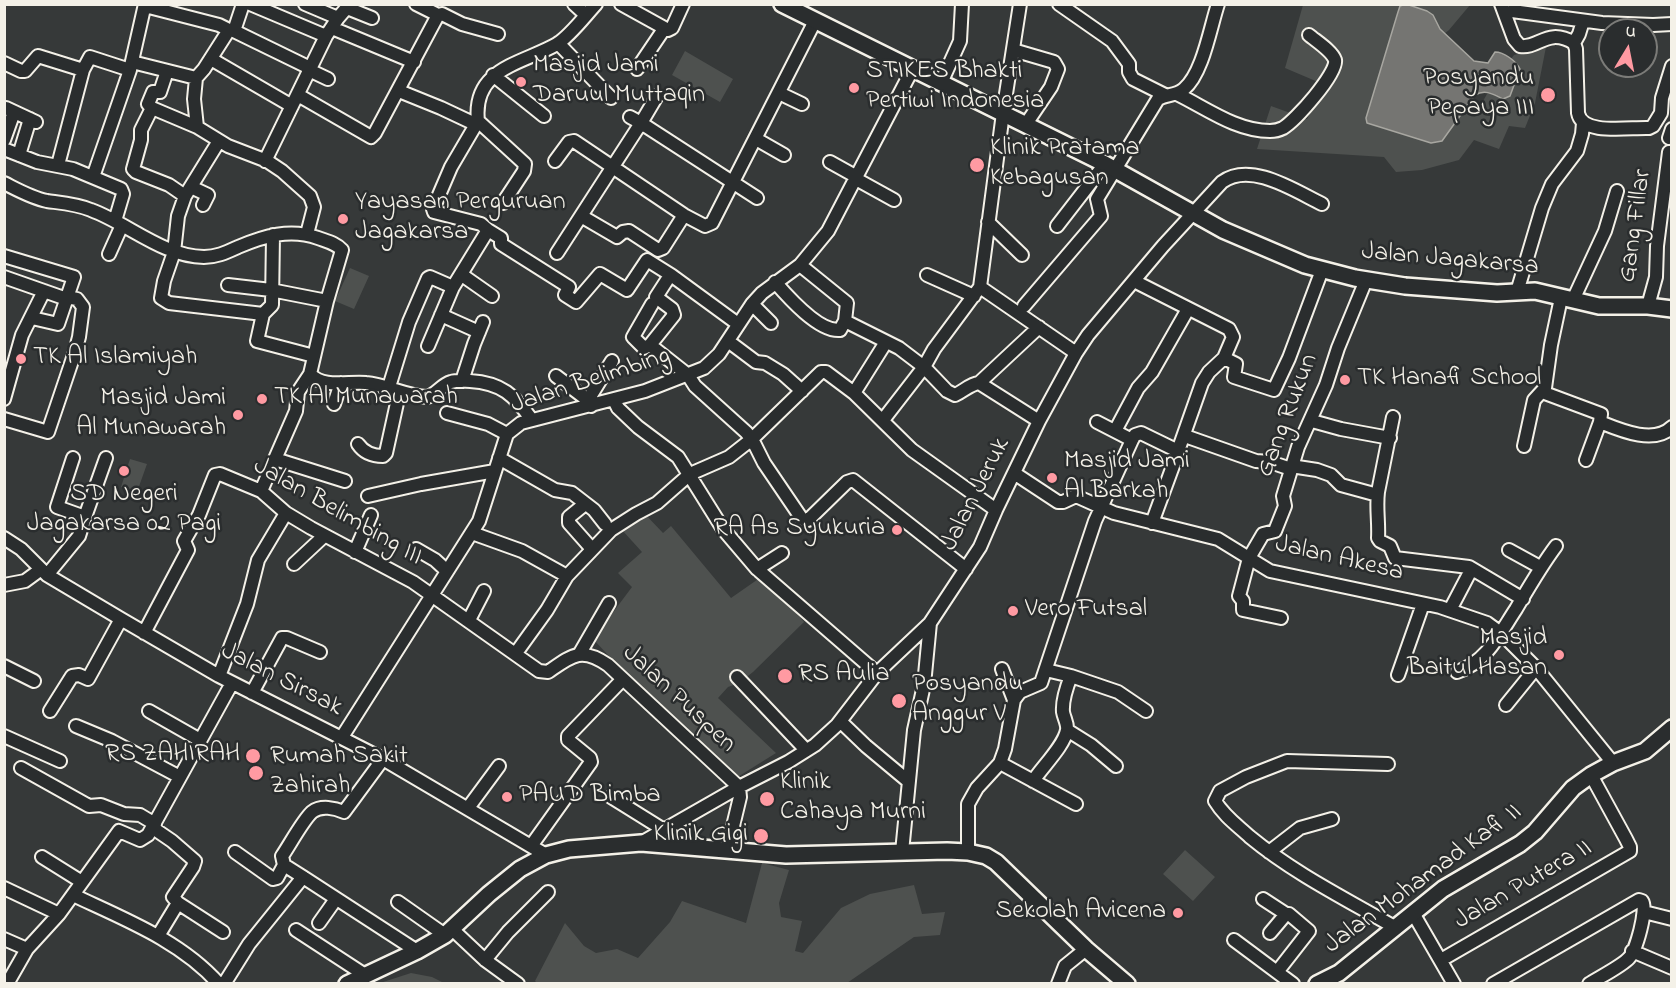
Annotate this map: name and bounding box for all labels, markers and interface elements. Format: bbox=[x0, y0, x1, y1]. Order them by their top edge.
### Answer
north arrow bbox=[1598, 18, 1658, 78]
text: U bbox=[1624, 20, 1638, 45]
place label: Masjid Jami Daruul Muttaqin bbox=[533, 51, 705, 112]
place label: STIKES Bhakti Pertiwi Indonesia bbox=[866, 57, 1044, 118]
place label: Posyandu Pepaya III bbox=[1423, 64, 1534, 125]
marker: Masjid Jami Daruul Muttaqin bbox=[514, 75, 528, 89]
marker: STIKES Bhakti Pertiwi Indonesia bbox=[847, 81, 861, 95]
marker: Posyandu Pepaya III bbox=[1539, 86, 1557, 104]
place label: Klinik Pratama Kebagusan bbox=[990, 134, 1140, 195]
marker: Klinik Pratama Kebagusan bbox=[968, 156, 986, 174]
street label: Gang Fillar bbox=[1614, 168, 1660, 284]
place label: Yayasan Perguruan Jagakarsa bbox=[355, 188, 565, 249]
marker: Yayasan Perguruan Jagakarsa bbox=[336, 212, 350, 226]
street label: Jalan Jagakarsa bbox=[1360, 238, 1540, 284]
street label: Jalan Belimbing bbox=[507, 342, 675, 422]
place label: TK Al Islamiyah bbox=[33, 343, 197, 375]
street label: Gang Rukun bbox=[1251, 350, 1327, 482]
marker: TK Al Islamiyah bbox=[14, 352, 28, 366]
place label: TK Hanafi School bbox=[1357, 364, 1541, 396]
marker: TK Hanafi School bbox=[1338, 373, 1352, 387]
place label: TK Al Munawarah bbox=[274, 383, 458, 415]
place label: Masjid Jami Al Munawarah bbox=[76, 384, 226, 446]
marker: TK Al Munawarah bbox=[255, 392, 269, 406]
marker: Masjid Jami Al Munawarah bbox=[231, 408, 245, 422]
street label: Jalan Jeruk bbox=[935, 433, 1019, 557]
place label: Masjid Jami Al Barkah bbox=[1064, 447, 1190, 508]
street label: Jalan Belimbing III bbox=[247, 452, 427, 574]
marker: SD Negeri Jagakarsa 02 Pagi bbox=[117, 464, 131, 478]
marker: Masjid Jami Al Barkah bbox=[1045, 471, 1059, 485]
place label: SD Negeri Jagakarsa 02 Pagi bbox=[27, 480, 221, 542]
place label: RA As Syukuria bbox=[713, 514, 885, 546]
marker: RA As Syukuria bbox=[890, 523, 904, 537]
street label: Jalan Akesa bbox=[1272, 530, 1406, 590]
place label: Vero Futsal bbox=[1025, 595, 1147, 627]
marker: Vero Futsal bbox=[1006, 604, 1020, 618]
place label: Masjid Baitul Hasan bbox=[1407, 624, 1547, 686]
street label: Jalan Sirsak bbox=[215, 637, 347, 725]
street label: Jalan Puspen bbox=[614, 639, 742, 761]
marker: Masjid Baitul Hasan bbox=[1552, 648, 1566, 662]
place label: RS Aulia bbox=[798, 660, 889, 692]
marker: RS Aulia bbox=[776, 667, 794, 685]
place label: Posyandu Anggur V bbox=[912, 670, 1023, 732]
marker: Posyandu Anggur V bbox=[890, 692, 908, 710]
place label: RS ZAHIRAH bbox=[105, 740, 240, 772]
place label: Rumah Sakit Zahirah bbox=[270, 742, 408, 804]
marker: RS ZAHIRAH bbox=[244, 747, 262, 765]
marker: Rumah Sakit Zahirah bbox=[247, 764, 265, 782]
place label: Klinik Cahaya Murni bbox=[780, 768, 926, 830]
place label: PAUD Bimba bbox=[519, 781, 661, 813]
marker: PAUD Bimba bbox=[500, 790, 514, 804]
marker: Klinik Cahaya Murni bbox=[758, 790, 776, 808]
street label: Jalan Mohamad Kafi II bbox=[1319, 798, 1529, 962]
place label: Klinik Gigi bbox=[654, 820, 748, 852]
marker: Klinik Gigi bbox=[752, 827, 770, 845]
street label: Jalan Putera II bbox=[1450, 834, 1598, 938]
place label: Sekolah Avicena bbox=[995, 897, 1166, 929]
marker: Sekolah Avicena bbox=[1171, 906, 1185, 920]

